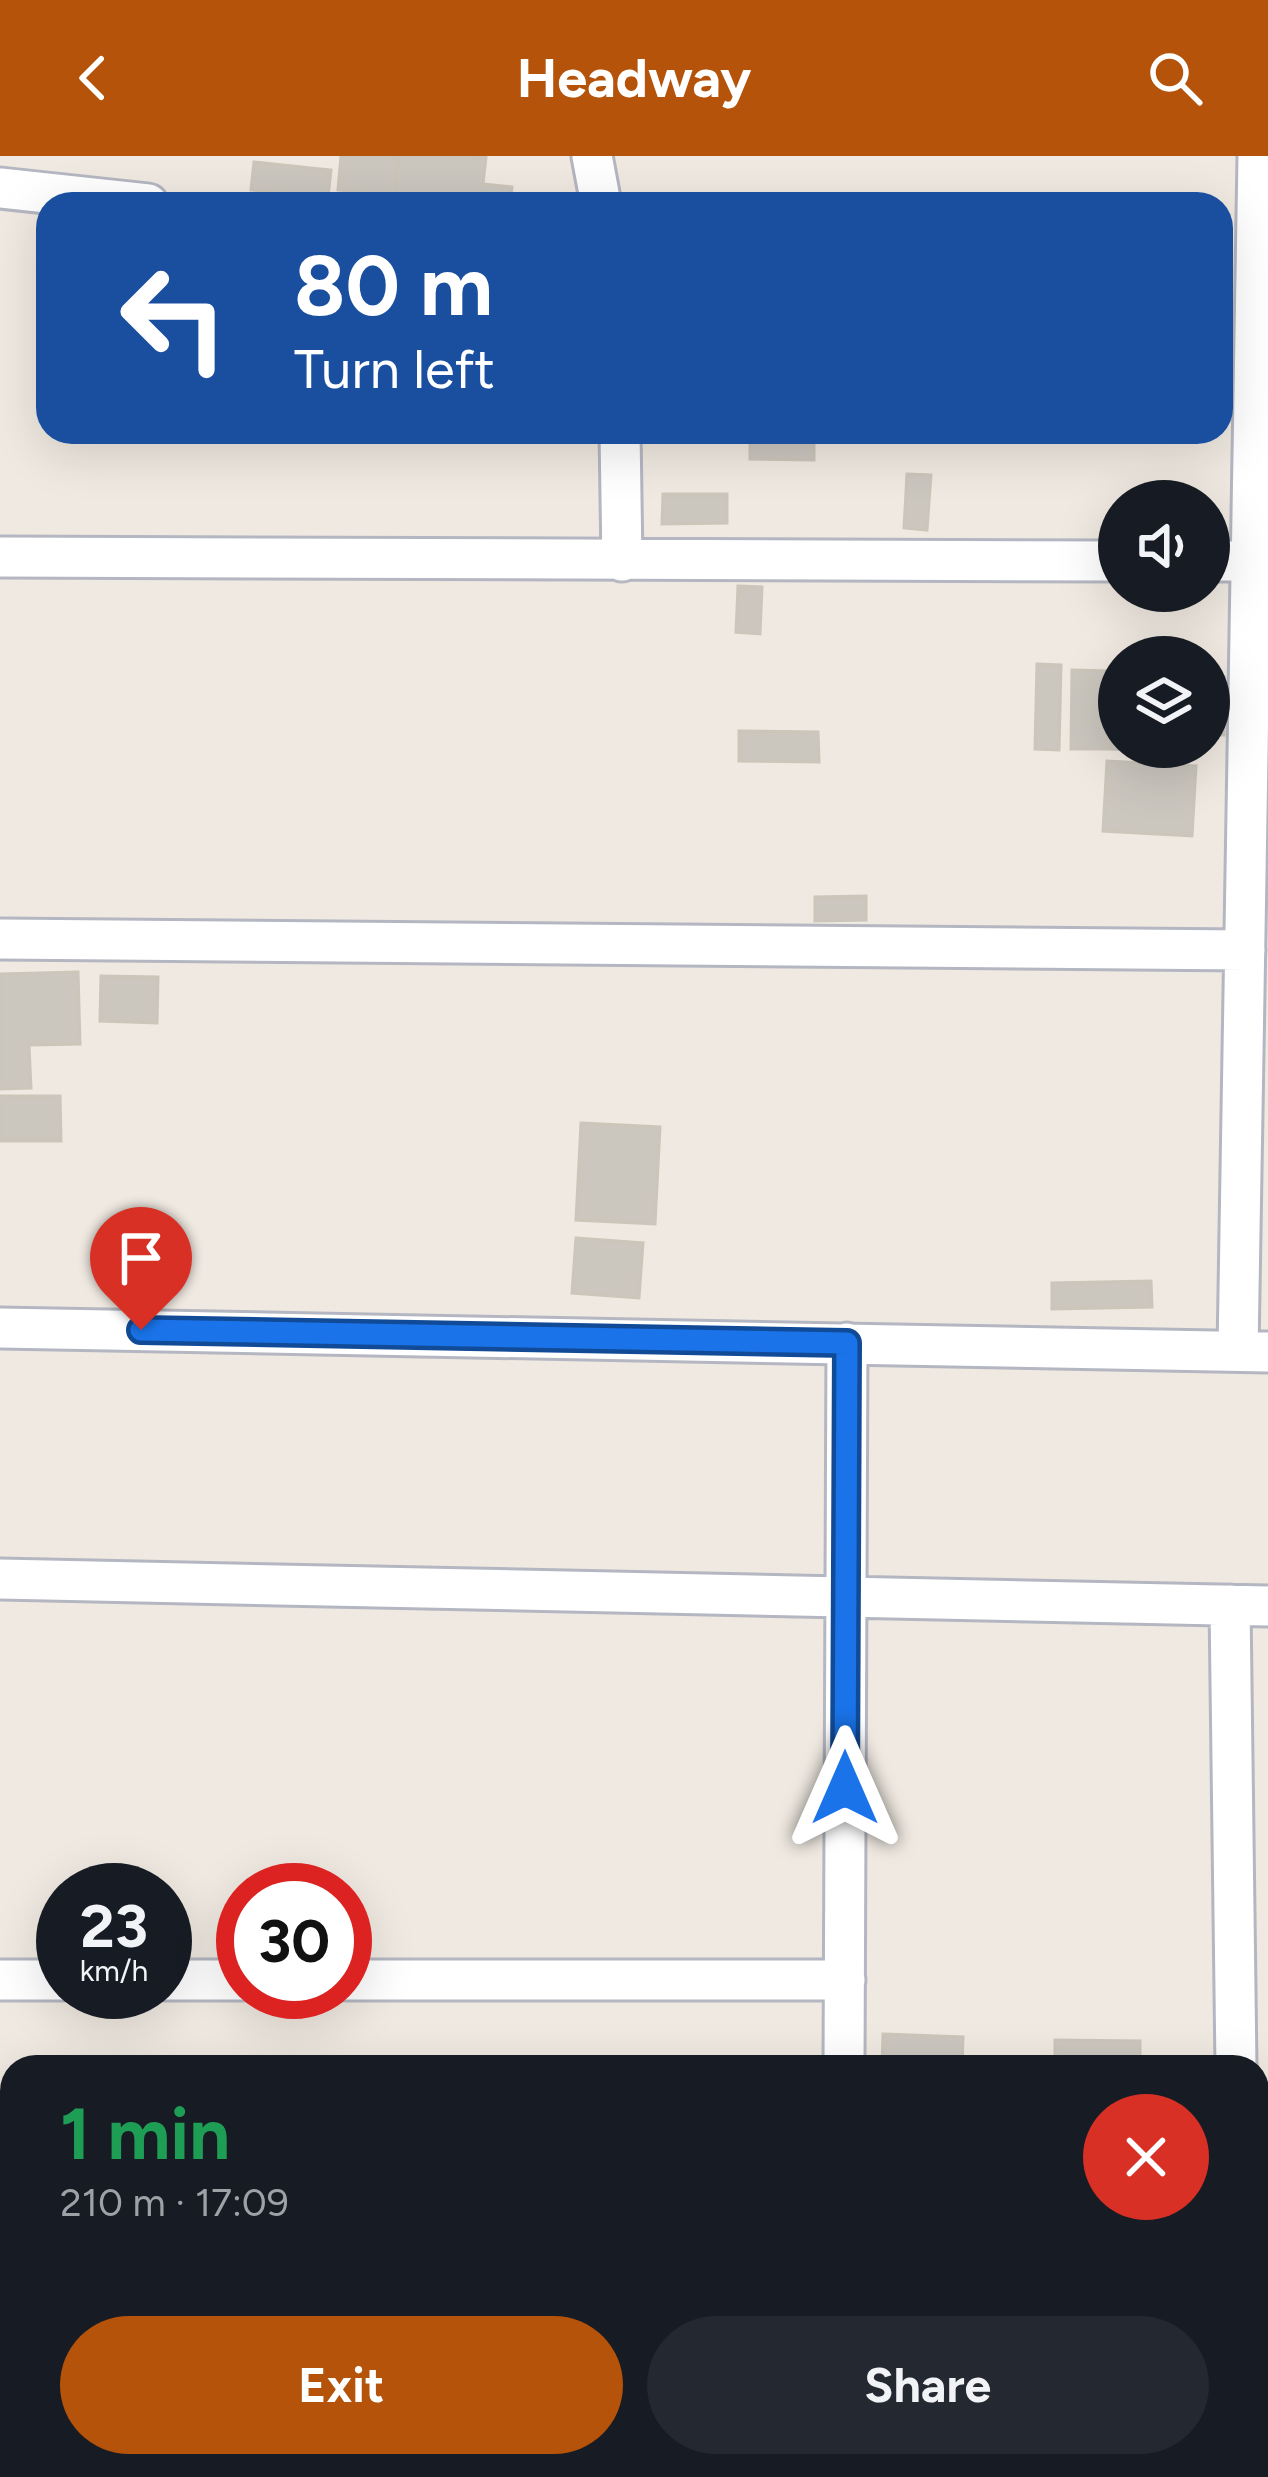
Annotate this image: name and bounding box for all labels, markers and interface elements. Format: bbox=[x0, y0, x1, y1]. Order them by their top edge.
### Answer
icon: back bbox=[60, 45, 126, 111]
icon: search bbox=[1142, 45, 1208, 111]
text: Headway bbox=[517, 46, 751, 111]
text: 80 m bbox=[294, 235, 493, 336]
icon: left bbox=[96, 240, 252, 396]
text: Turn left bbox=[294, 337, 495, 402]
map controls bbox=[1098, 480, 1230, 768]
button: sound bbox=[1098, 480, 1230, 612]
button: layers bbox=[1098, 636, 1230, 768]
pin bbox=[90, 1207, 192, 1330]
icon: arrive bbox=[108, 1225, 174, 1291]
position arrow bbox=[782, 1725, 908, 1851]
speed limit sign: 30 bbox=[216, 1863, 372, 2019]
text: 23 bbox=[80, 1890, 148, 1962]
text: km/h bbox=[80, 1952, 148, 1989]
text: 1 min bbox=[60, 2091, 230, 2177]
button: close bbox=[1083, 2094, 1209, 2220]
text: 210 m · 17:09 bbox=[60, 2179, 289, 2226]
button: Exit bbox=[60, 2316, 623, 2454]
button: Share bbox=[647, 2316, 1209, 2454]

